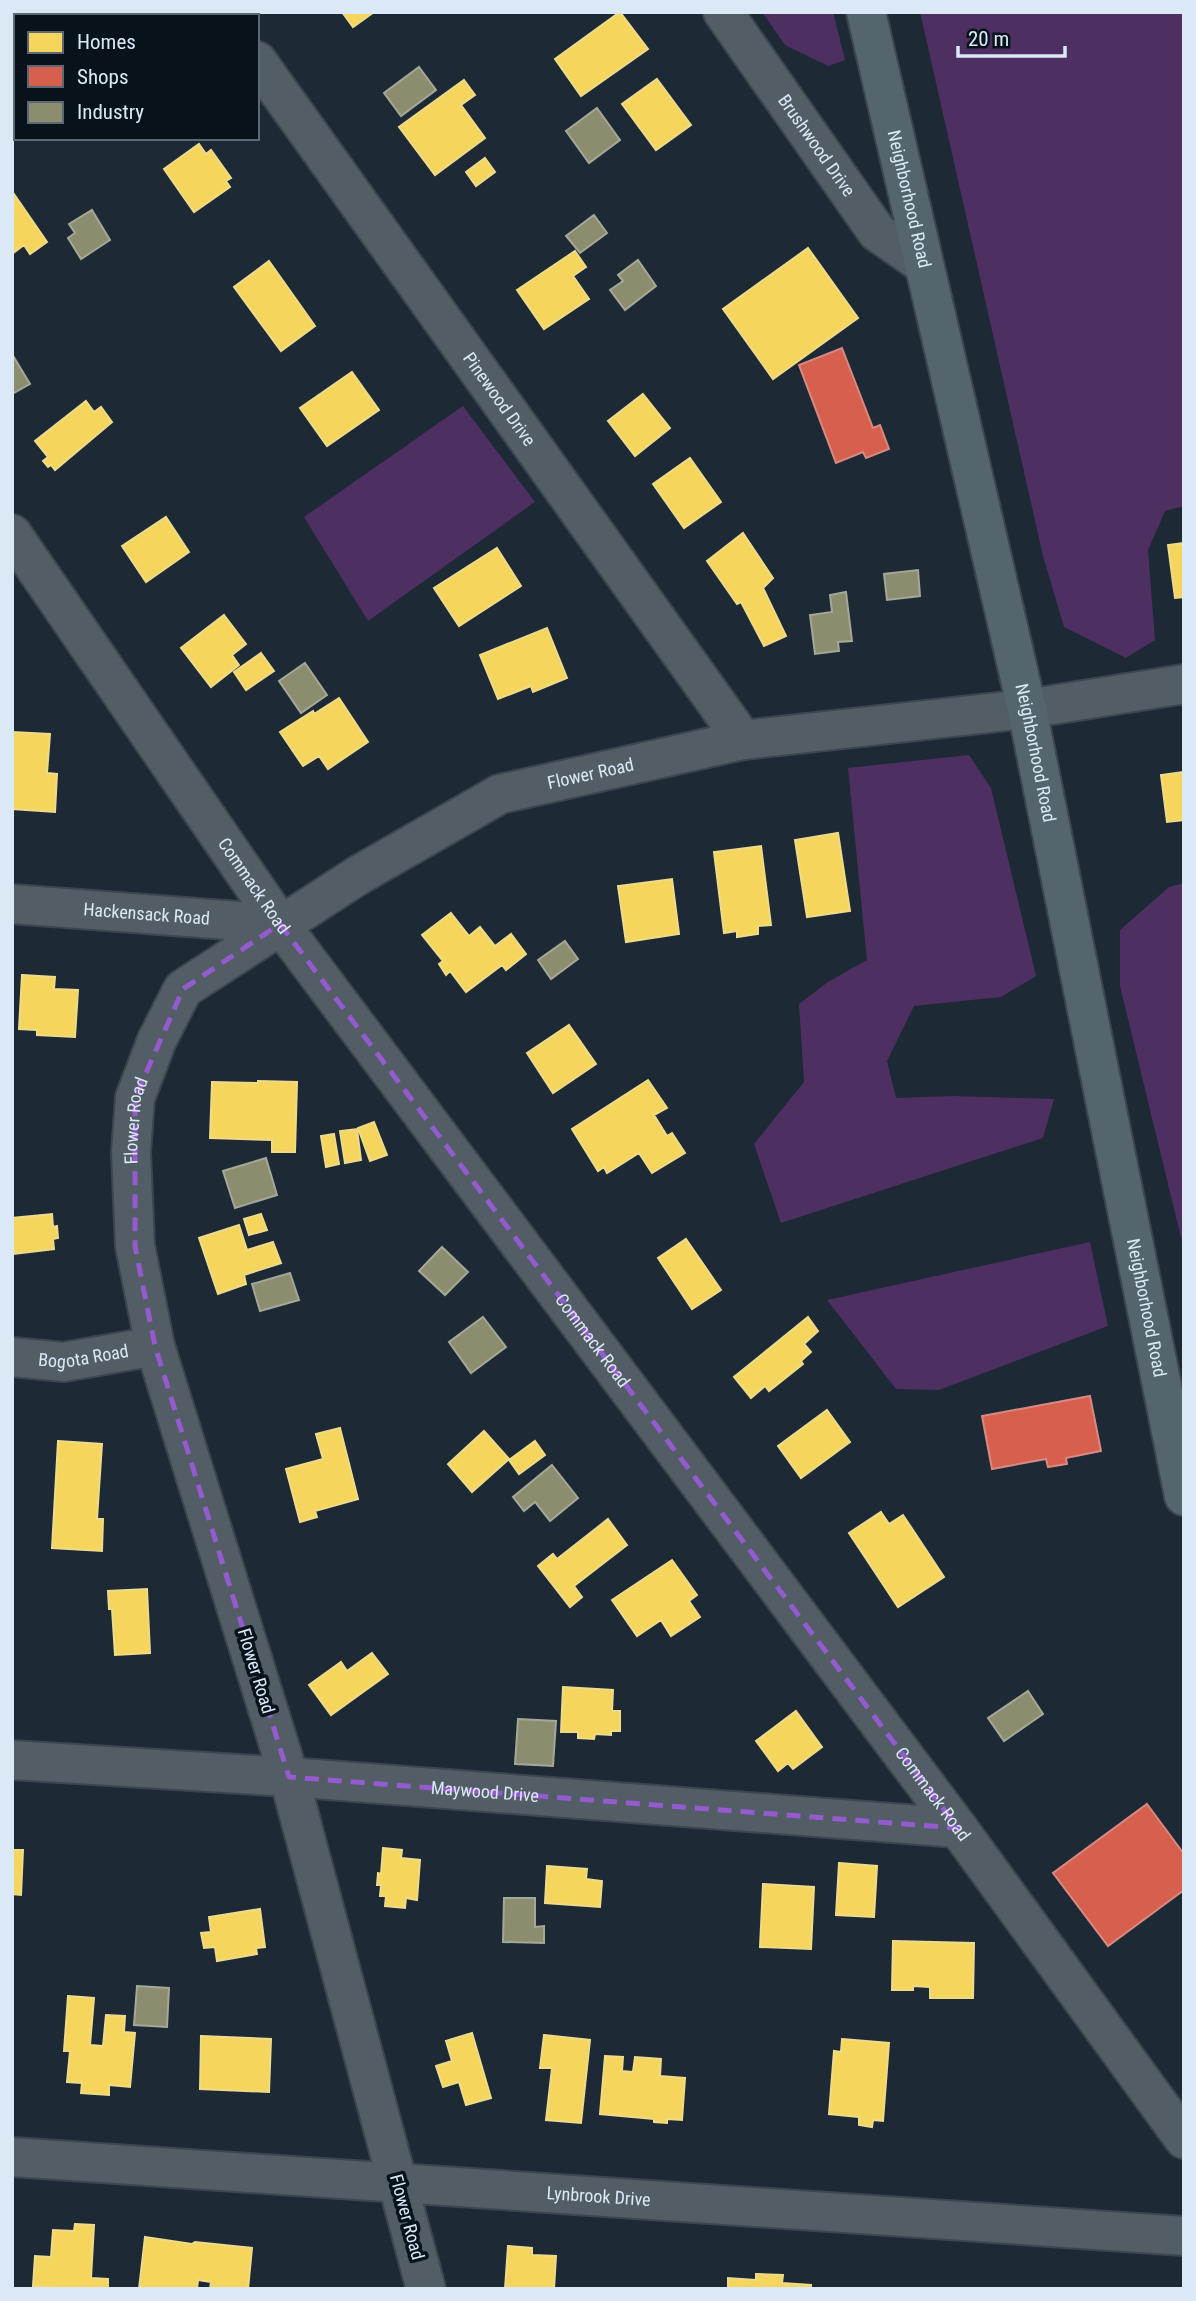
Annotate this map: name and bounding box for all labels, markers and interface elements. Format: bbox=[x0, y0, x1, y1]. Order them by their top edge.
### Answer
legend bbox=[14, 14, 259, 140]
scale bar bbox=[958, 14, 1065, 58]
text: 20 m bbox=[968, 27, 1009, 51]
text: Homes bbox=[77, 30, 136, 54]
text: Shops bbox=[77, 65, 129, 89]
street label: Brushwood Drive bbox=[774, 90, 860, 200]
text: Industry bbox=[77, 100, 144, 124]
street label: Neighborhood Road bbox=[884, 128, 936, 270]
street label: Pinewood Drive bbox=[459, 348, 540, 450]
street label: Neighborhood Road bbox=[1011, 681, 1060, 824]
street label: Flower Road bbox=[545, 754, 636, 793]
street label: Commack Road bbox=[214, 834, 295, 938]
street label: Hackensack Road bbox=[83, 898, 211, 929]
street label: Flower Road bbox=[120, 1074, 152, 1165]
street label: Neighborhood Road bbox=[1123, 1237, 1171, 1379]
street label: Commack Road bbox=[551, 1289, 635, 1391]
street label: Bogota Road bbox=[37, 1340, 130, 1372]
street label: Flower Road bbox=[234, 1626, 279, 1716]
street label: Commack Road bbox=[891, 1743, 975, 1845]
street label: Maywood Drive bbox=[430, 1777, 540, 1806]
street label: Flower Road bbox=[386, 2172, 429, 2262]
street label: Lynbrook Drive bbox=[546, 2182, 651, 2210]

